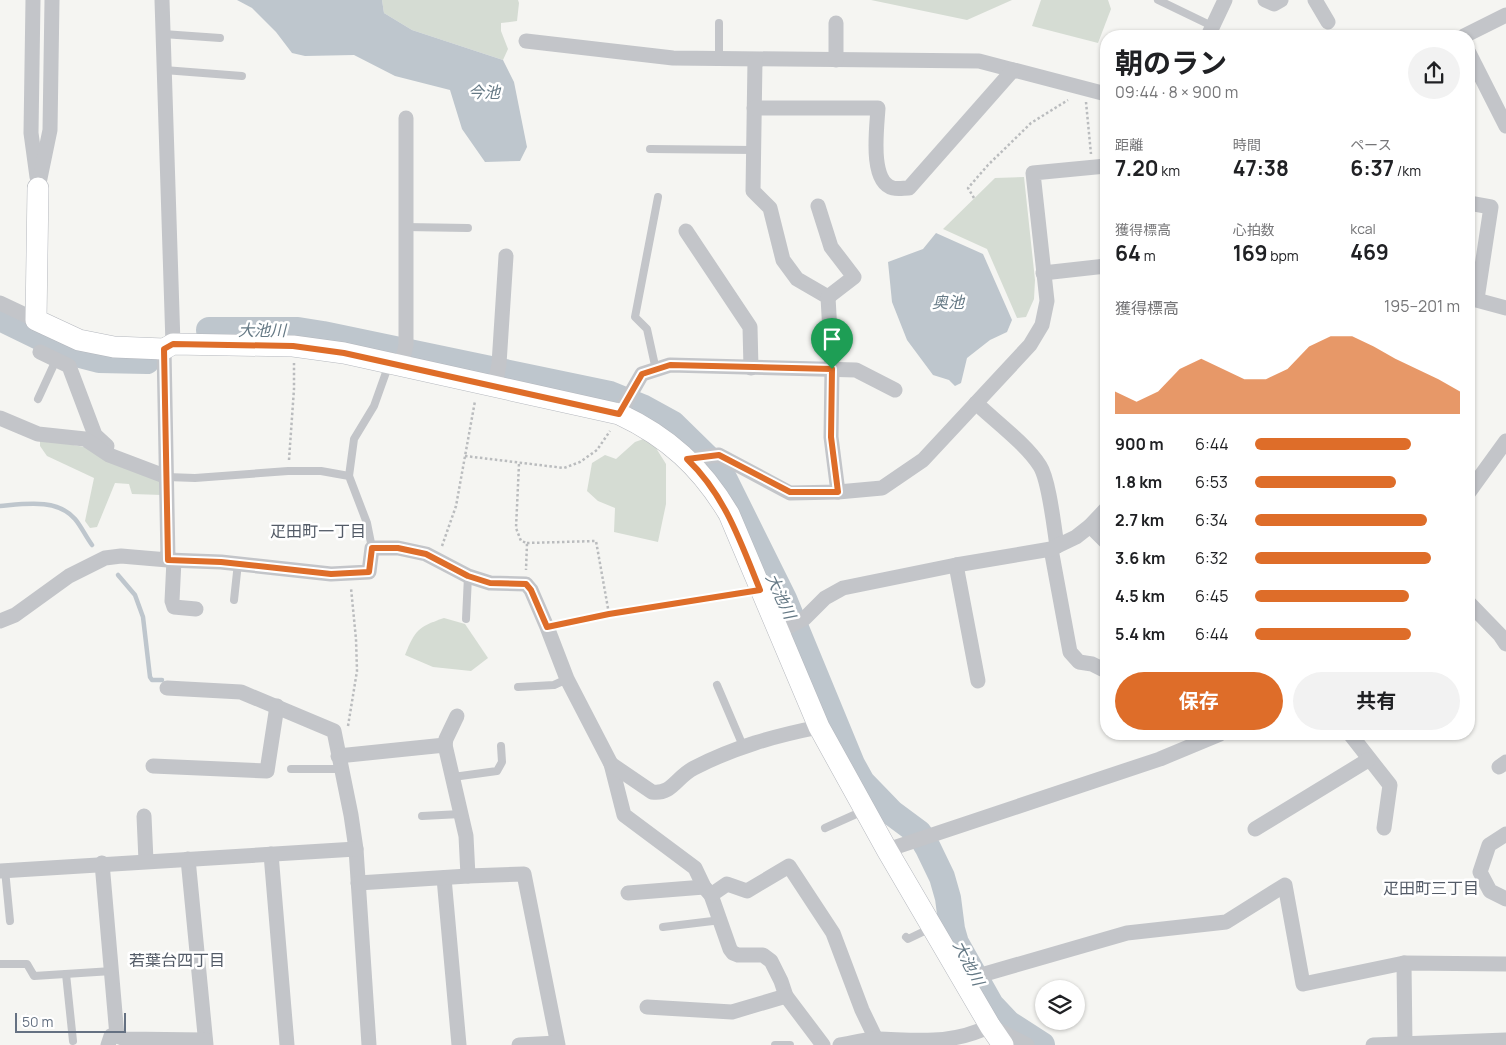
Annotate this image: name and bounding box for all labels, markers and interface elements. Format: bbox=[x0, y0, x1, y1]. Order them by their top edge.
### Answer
text: 朝のラン bbox=[1115, 43, 1227, 81]
button: share bbox=[1408, 47, 1460, 99]
water label: 今池 bbox=[468, 81, 502, 103]
text: 09:44 · 8 × 900 m bbox=[1115, 81, 1238, 103]
text: 距離 bbox=[1115, 135, 1143, 154]
text: 時間 bbox=[1233, 135, 1261, 154]
text: ペース bbox=[1350, 135, 1392, 154]
text: 7.20 bbox=[1115, 154, 1159, 182]
text: 47:38 bbox=[1233, 154, 1289, 182]
text: 6:37 bbox=[1350, 154, 1394, 182]
text: km bbox=[1159, 161, 1180, 180]
text: /km bbox=[1394, 161, 1421, 180]
text: kcal bbox=[1350, 219, 1376, 238]
text: 獲得標高 bbox=[1115, 220, 1171, 239]
text: 心拍数 bbox=[1233, 220, 1275, 239]
text: 469 bbox=[1350, 238, 1389, 266]
text: 64 bbox=[1115, 239, 1141, 267]
text: 169 bbox=[1233, 239, 1267, 267]
text: m bbox=[1141, 246, 1156, 265]
text: bpm bbox=[1267, 246, 1299, 265]
water label: 奥池 bbox=[932, 291, 966, 313]
text: 195–201 m bbox=[1384, 295, 1460, 317]
text: 獲得標高 bbox=[1115, 297, 1179, 319]
pin bbox=[811, 318, 853, 369]
water label: 大池川 bbox=[238, 319, 288, 341]
icon: arrive bbox=[818, 325, 846, 353]
text: 900 m bbox=[1115, 433, 1164, 455]
text: 6:44 bbox=[1195, 433, 1229, 455]
text: 1.8 km bbox=[1115, 471, 1162, 493]
text: 6:53 bbox=[1195, 471, 1228, 493]
text: 2.7 km bbox=[1115, 509, 1164, 531]
text: 6:34 bbox=[1195, 509, 1228, 531]
district label: 疋田町一丁目 bbox=[270, 520, 366, 542]
text: 3.6 km bbox=[1115, 547, 1165, 569]
text: 6:32 bbox=[1195, 547, 1228, 569]
water label: 大池川 bbox=[761, 570, 802, 624]
text: 4.5 km bbox=[1115, 585, 1165, 607]
text: 6:45 bbox=[1195, 585, 1228, 607]
text: 5.4 km bbox=[1115, 623, 1165, 645]
text: 6:44 bbox=[1195, 623, 1229, 645]
button: 保存 bbox=[1115, 672, 1283, 730]
button: 共有 bbox=[1293, 672, 1460, 730]
district label: 疋田町三丁目 bbox=[1383, 877, 1479, 899]
water label: 大池川 bbox=[948, 937, 991, 991]
district label: 若葉台四丁目 bbox=[129, 949, 225, 971]
map controls bbox=[1035, 980, 1085, 1030]
button: layers bbox=[1035, 980, 1085, 1030]
scale bar bbox=[15, 1010, 126, 1033]
text: 50 m bbox=[22, 1012, 53, 1031]

